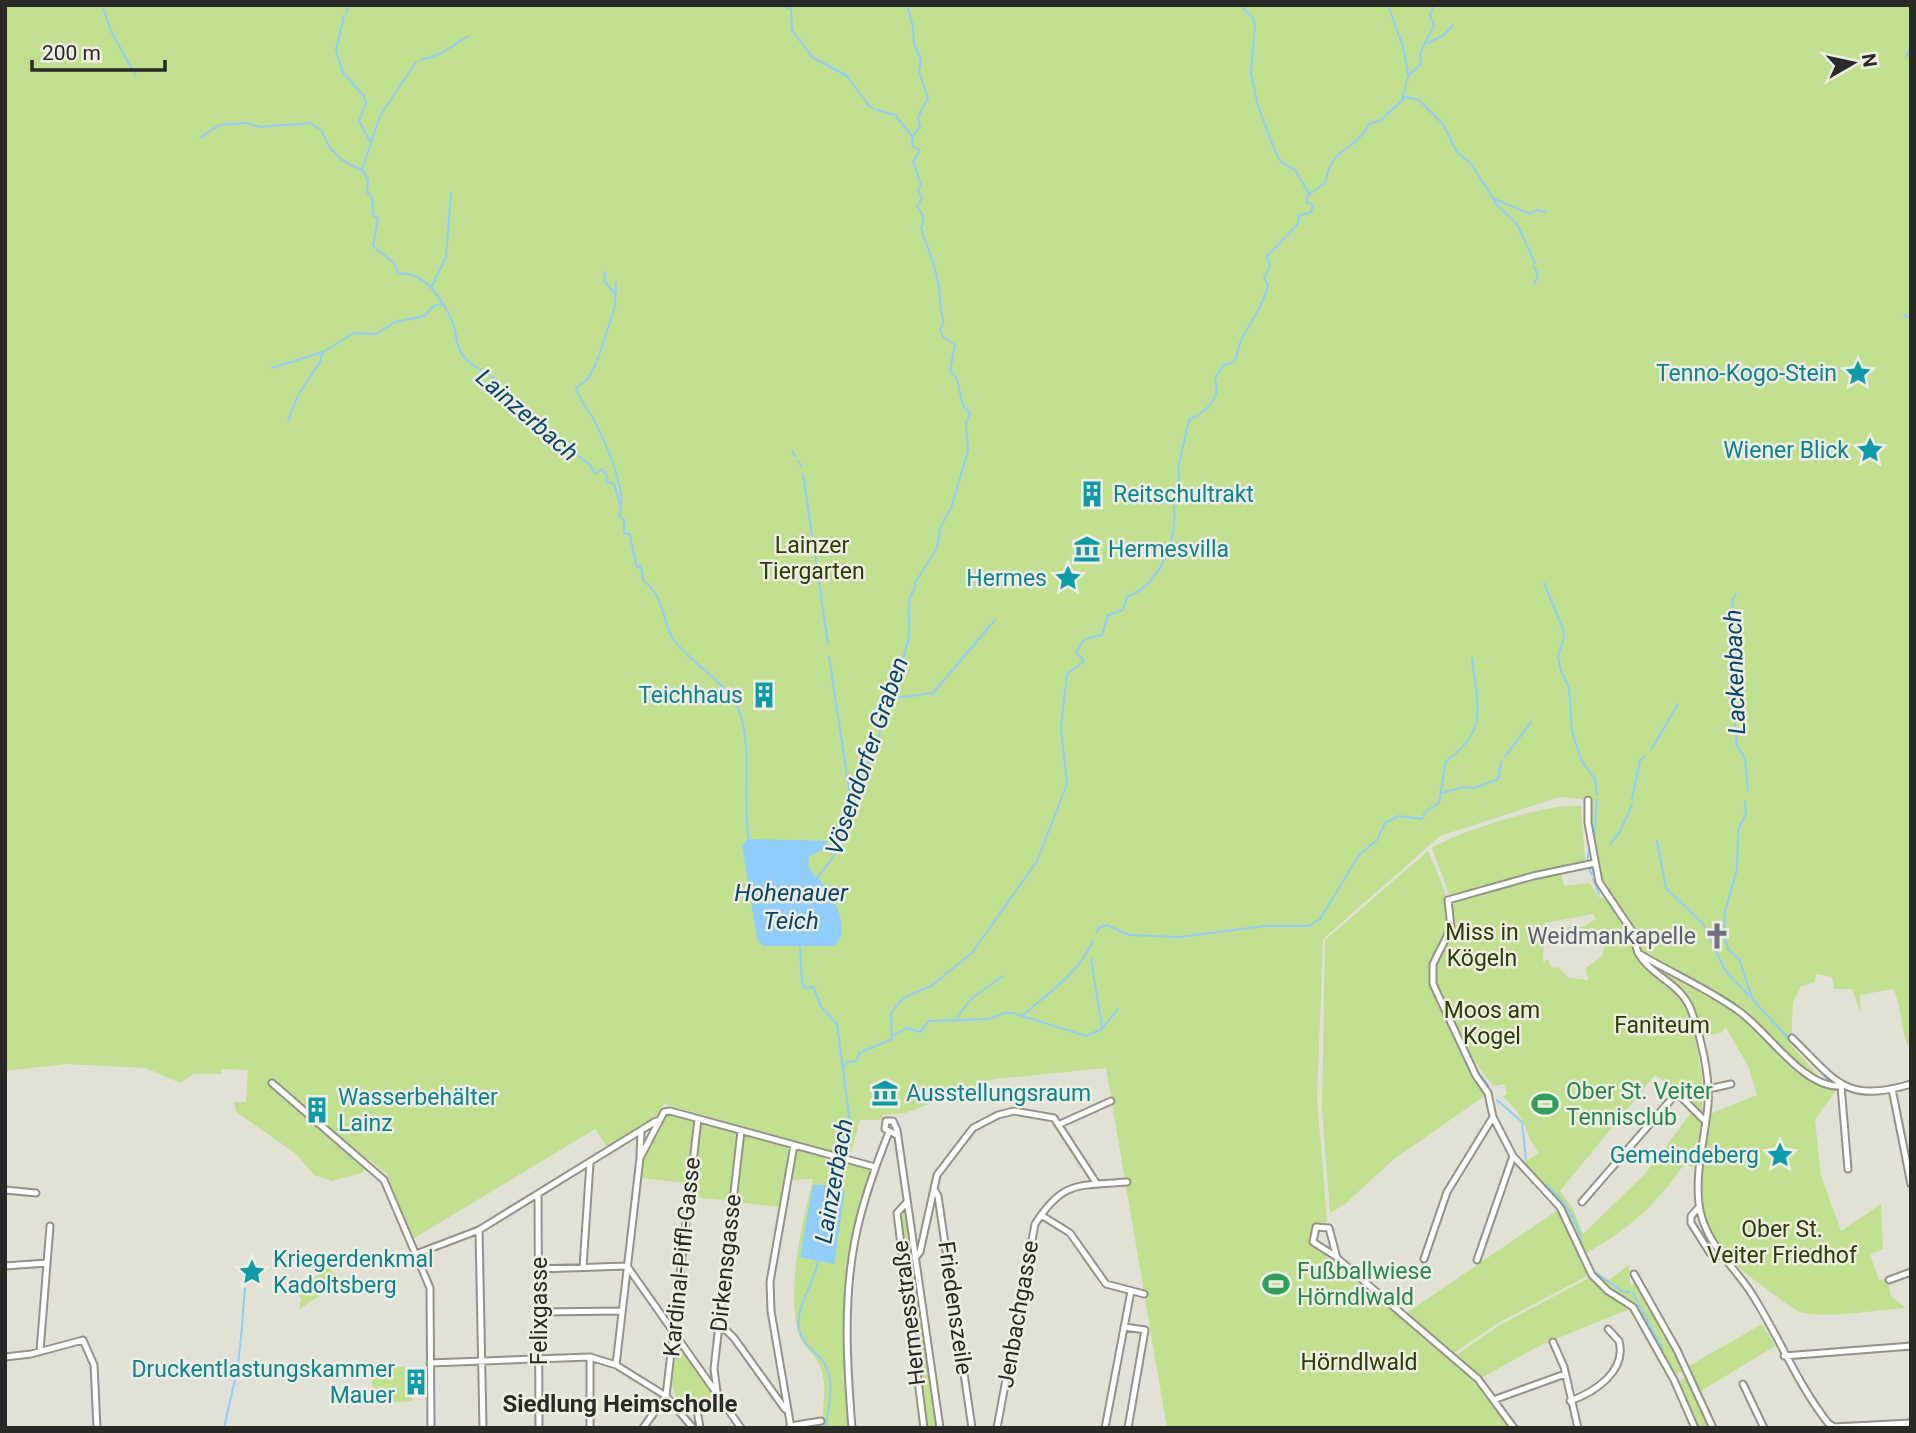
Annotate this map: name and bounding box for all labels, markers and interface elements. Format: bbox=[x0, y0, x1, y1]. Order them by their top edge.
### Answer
scale bar bbox=[32, 28, 164, 72]
north arrow bbox=[1818, 28, 1888, 98]
text: 200 m bbox=[42, 41, 101, 65]
text: N bbox=[1857, 52, 1882, 69]
place icon: Tenno-Kogo-Stein bbox=[1843, 358, 1873, 388]
place label: Tenno-Kogo-Stein bbox=[1656, 360, 1837, 387]
water label: Lainzerbach bbox=[470, 363, 584, 467]
place icon: Wiener Blick bbox=[1855, 435, 1885, 465]
place label: Wiener Blick bbox=[1723, 437, 1849, 464]
building icon: Reitschultrakt bbox=[1077, 479, 1107, 509]
place label: Reitschultrakt bbox=[1113, 481, 1254, 508]
park label: Lainzer Tiergarten bbox=[759, 532, 865, 585]
museum icon: Hermesvilla bbox=[1072, 534, 1102, 564]
place label: Hermesvilla bbox=[1108, 536, 1229, 563]
place icon: Hermes bbox=[1053, 563, 1083, 593]
place label: Hermes bbox=[966, 565, 1047, 592]
water label: Lackenbach bbox=[1719, 609, 1751, 735]
water label: Vösendorfer Graben bbox=[820, 653, 914, 859]
building icon: Teichhaus bbox=[749, 680, 779, 710]
place label: Teichhaus bbox=[638, 682, 743, 709]
water label: Hohenauer Teich bbox=[734, 879, 849, 935]
park label: Miss in Kögeln bbox=[1445, 919, 1519, 972]
church icon: Weidmankapelle bbox=[1702, 921, 1732, 951]
place label: Weidmankapelle bbox=[1527, 923, 1696, 950]
park label: Moos am Kogel bbox=[1444, 997, 1540, 1050]
park label: Faniteum bbox=[1614, 1012, 1710, 1039]
museum icon: Ausstellungsraum bbox=[870, 1078, 900, 1108]
place label: Ober St. Veiter Tennisclub bbox=[1566, 1078, 1713, 1131]
place label: Ausstellungsraum bbox=[906, 1080, 1091, 1107]
place label: Wasserbehälter Lainz bbox=[338, 1084, 498, 1137]
sports icon: Ober St. Veiter Tennisclub bbox=[1530, 1089, 1560, 1119]
building icon: Wasserbehälter Lainz bbox=[302, 1095, 332, 1125]
water label: Lainzerbach bbox=[809, 1116, 859, 1246]
place icon: Gemeindeberg bbox=[1765, 1140, 1795, 1170]
place label: Gemeindeberg bbox=[1610, 1142, 1759, 1169]
street label: Kardinal-Piffl-Gasse bbox=[658, 1156, 706, 1358]
street label: Dirkensgasse bbox=[705, 1193, 747, 1333]
park label: Ober St. Veiter Friedhof bbox=[1707, 1216, 1858, 1269]
street label: Jenbachgasse bbox=[992, 1238, 1044, 1390]
street label: Hermesstraße bbox=[887, 1239, 931, 1387]
street label: Friedenszeile bbox=[932, 1239, 978, 1377]
place label: Kriegerdenkmal Kadoltsberg bbox=[273, 1246, 434, 1299]
place icon: Kriegerdenkmal Kadoltsberg bbox=[237, 1257, 267, 1287]
street label: Felixgasse bbox=[526, 1257, 553, 1365]
place label: Fußballwiese Hörndlwald bbox=[1297, 1258, 1432, 1311]
sports icon: Fußballwiese Hörndlwald bbox=[1261, 1269, 1291, 1299]
park label: Hörndlwald bbox=[1301, 1349, 1417, 1376]
place label: Druckentlastungskammer Mauer bbox=[131, 1356, 395, 1409]
building icon: Druckentlastungskammer Mauer bbox=[401, 1367, 431, 1397]
district label: Siedlung Heimscholle bbox=[502, 1390, 738, 1418]

